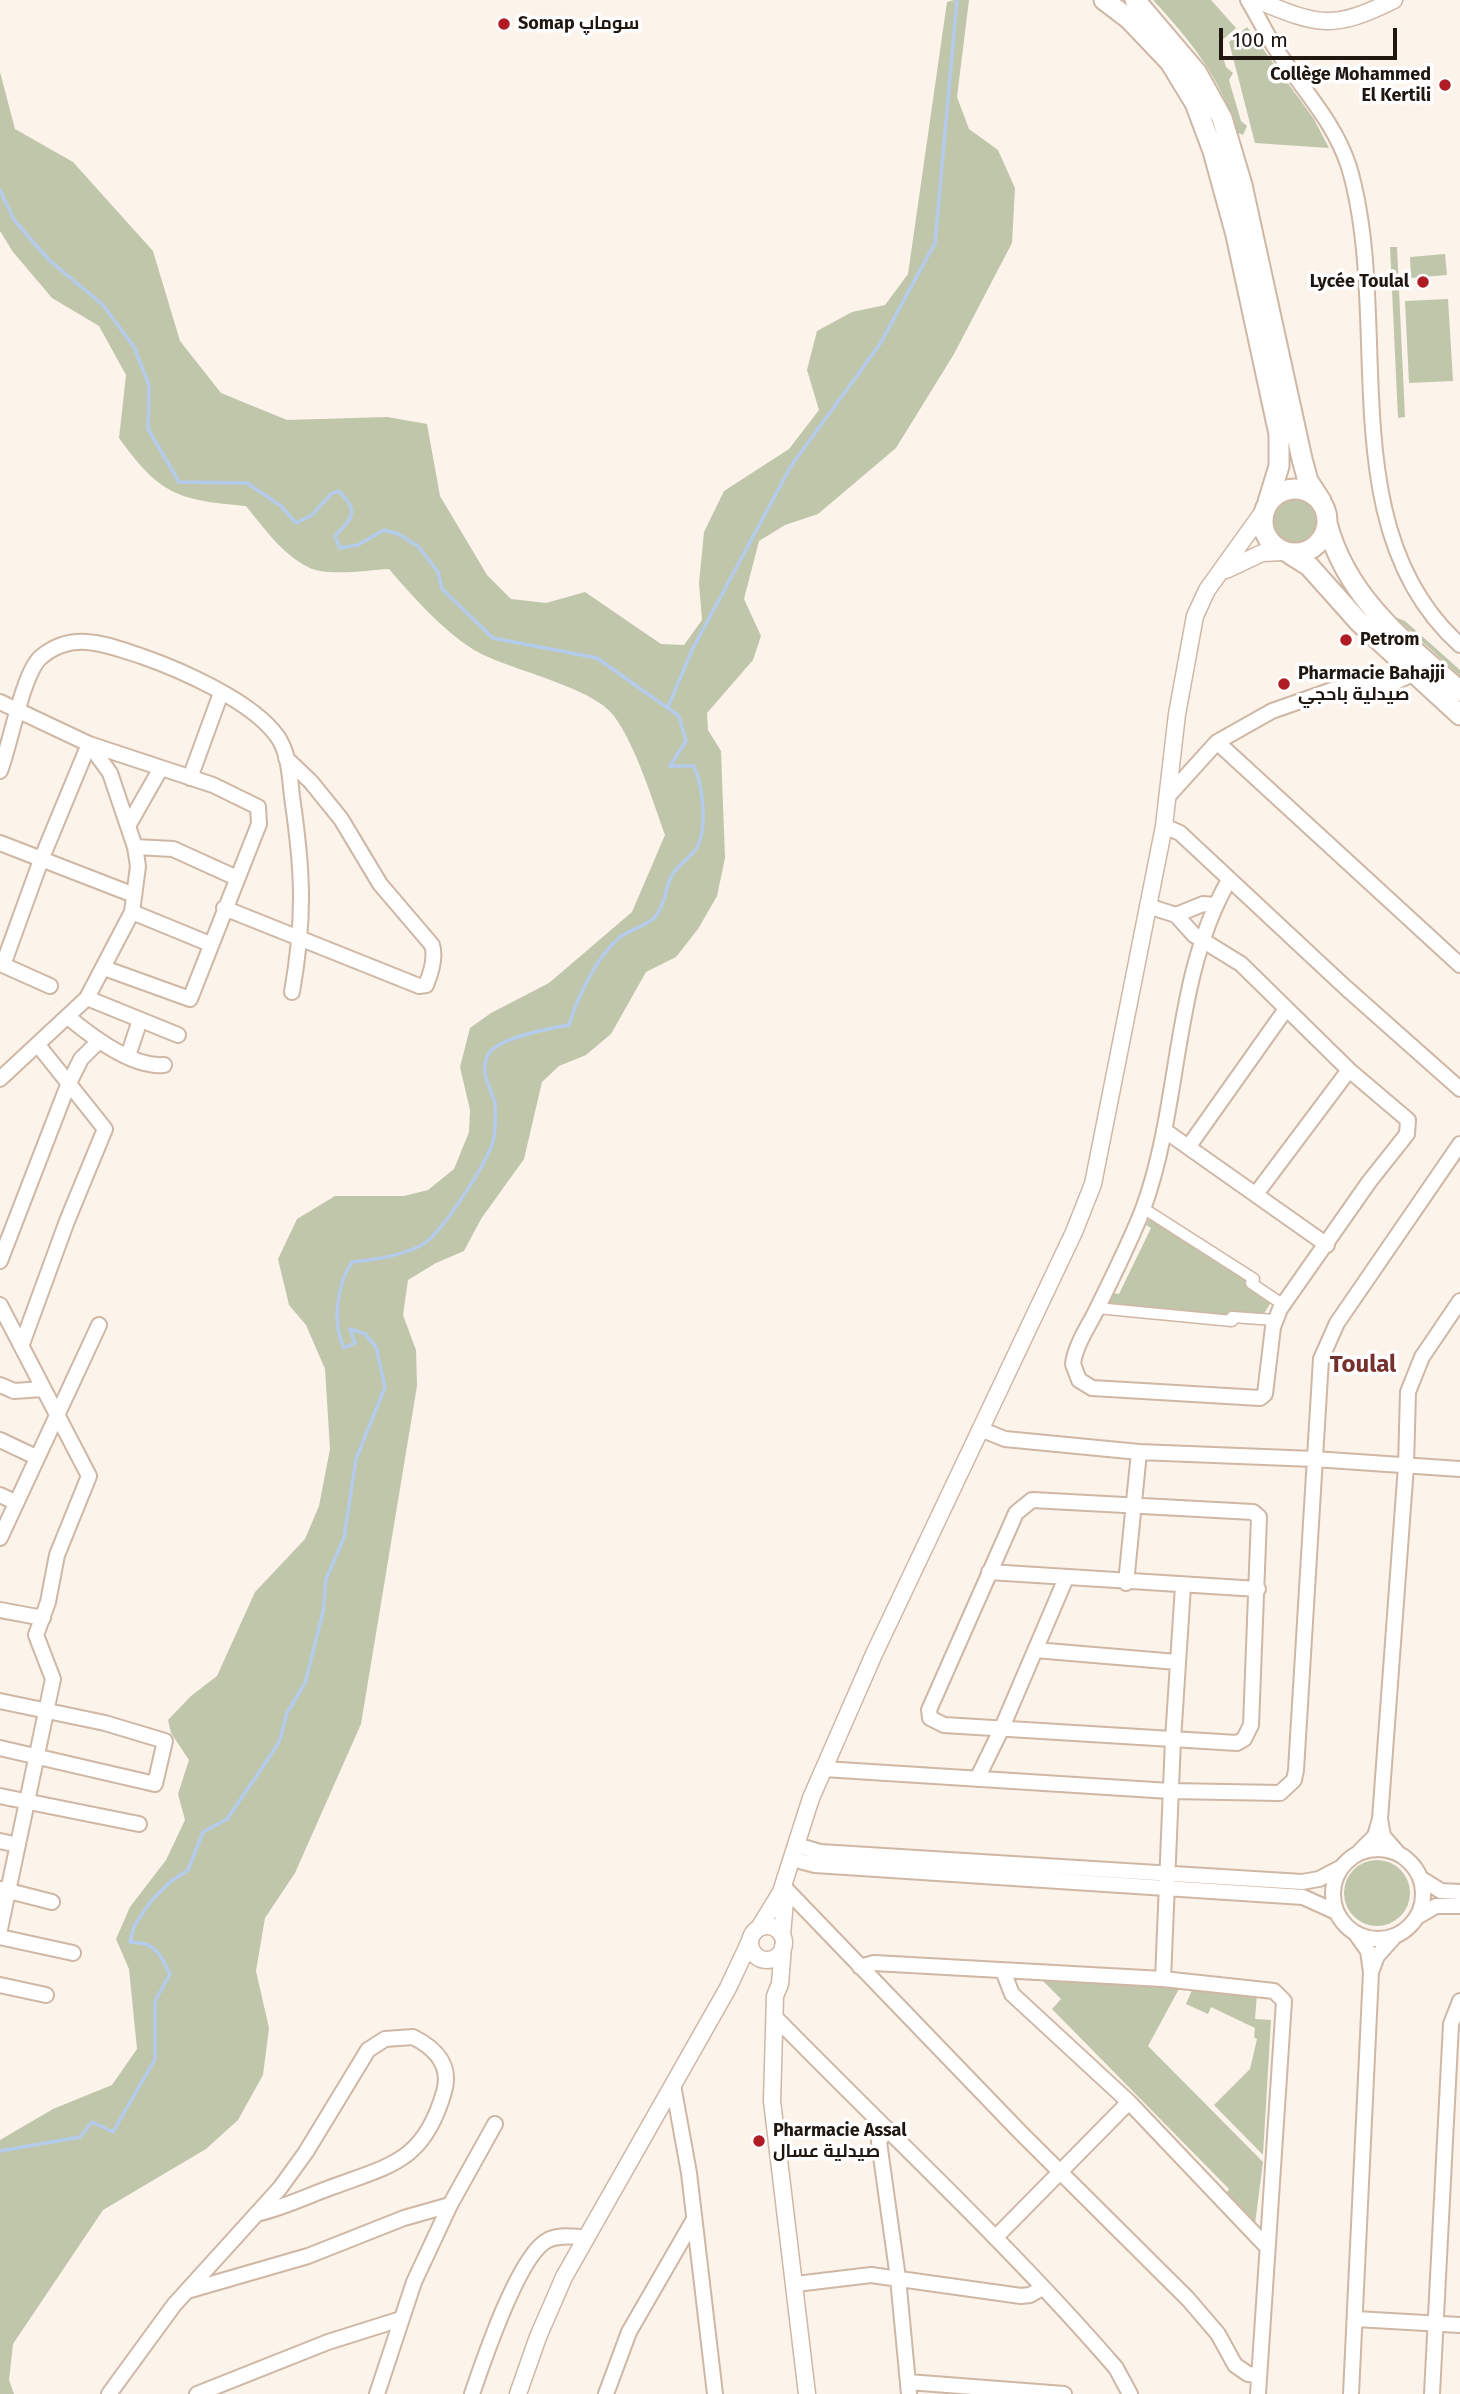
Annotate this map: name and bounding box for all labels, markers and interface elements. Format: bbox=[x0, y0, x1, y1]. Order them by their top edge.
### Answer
place label: Somap سوماپ bbox=[518, 13, 639, 35]
scale bar bbox=[1222, 14, 1400, 58]
marker: Somap سوماپ bbox=[496, 16, 512, 32]
text: 100 m bbox=[1232, 27, 1288, 53]
place label: Collège Mohammed El Kertili bbox=[1270, 64, 1431, 106]
marker: Collège Mohammed El Kertili bbox=[1437, 77, 1453, 93]
place label: Lycée Toulal bbox=[1310, 271, 1409, 293]
marker: Lycée Toulal bbox=[1415, 274, 1431, 290]
place label: Petrom bbox=[1360, 629, 1420, 651]
marker: Petrom bbox=[1338, 632, 1354, 648]
place label: Pharmacie Bahajji صيدلية باحجي bbox=[1298, 663, 1445, 706]
marker: Pharmacie Bahajji صيدلية باحجي bbox=[1276, 676, 1292, 692]
district label: Toulal bbox=[1330, 1351, 1396, 1379]
place label: Pharmacie Assal صيدلية عسال bbox=[773, 2120, 907, 2162]
marker: Pharmacie Assal صيدلية عسال bbox=[751, 2133, 767, 2149]

